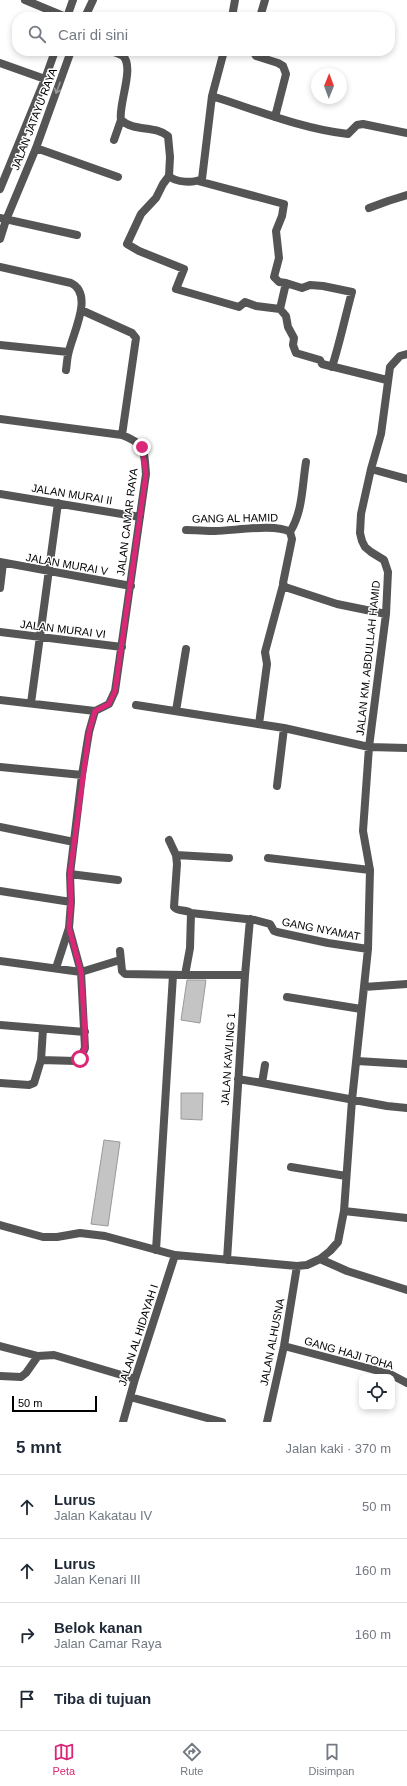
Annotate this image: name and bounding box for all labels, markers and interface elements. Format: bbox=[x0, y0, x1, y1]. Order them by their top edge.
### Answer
search box bbox=[12, 12, 395, 56]
icon: search bbox=[26, 23, 48, 45]
text: Cari di sini bbox=[58, 26, 128, 43]
street label: JALAN JATAYU RAYA bbox=[9, 66, 59, 172]
north arrow bbox=[311, 68, 347, 104]
one-way arrow bbox=[53, 81, 61, 93]
route end bbox=[133, 438, 151, 456]
street label: JALAN CAMAR RAYA bbox=[114, 467, 140, 577]
street label: JALAN MURAI II bbox=[31, 482, 113, 506]
street label: GANG AL HAMID bbox=[192, 511, 278, 525]
street label: JALAN MURAI V bbox=[25, 551, 110, 577]
street label: JALAN KM. ABDULLAH HAMID bbox=[354, 580, 382, 736]
street label: JALAN MURAI VI bbox=[19, 618, 107, 640]
street label: GANG NYAMAT bbox=[281, 916, 362, 943]
street label: JALAN KAVLING 1 bbox=[219, 1012, 237, 1106]
route start bbox=[71, 1050, 89, 1068]
street label: JALAN AL HIDAYAH I bbox=[116, 1283, 160, 1387]
street label: JALAN ALHUSNA bbox=[258, 1297, 286, 1387]
street label: GANG HAJI TOHA bbox=[303, 1334, 396, 1372]
map controls bbox=[359, 1374, 395, 1410]
button: locate bbox=[359, 1374, 395, 1410]
scale bar bbox=[12, 1394, 97, 1413]
text: 50 m bbox=[18, 1397, 42, 1409]
text: 5 mnt bbox=[16, 1438, 61, 1457]
text: Jalan kaki · 370 m bbox=[286, 1441, 391, 1456]
text: Lurus bbox=[54, 1491, 96, 1508]
icon: ahead bbox=[16, 1496, 38, 1518]
text: 50 m bbox=[362, 1499, 391, 1514]
text: Jalan Kakatau IV bbox=[54, 1508, 152, 1523]
text: Lurus bbox=[54, 1555, 96, 1572]
icon: ahead bbox=[16, 1560, 38, 1582]
text: 160 m bbox=[355, 1563, 391, 1578]
text: Jalan Kenari III bbox=[54, 1572, 141, 1587]
text: Belok kanan bbox=[54, 1619, 142, 1636]
icon: right bbox=[16, 1624, 38, 1646]
text: 160 m bbox=[355, 1627, 391, 1642]
text: Jalan Camar Raya bbox=[54, 1636, 162, 1651]
icon: arrive bbox=[16, 1688, 38, 1710]
text: Tiba di tujuan bbox=[54, 1690, 151, 1707]
tab: Peta bbox=[53, 1741, 75, 1777]
tab: Rute bbox=[180, 1741, 204, 1777]
tab: Disimpan bbox=[309, 1741, 354, 1777]

